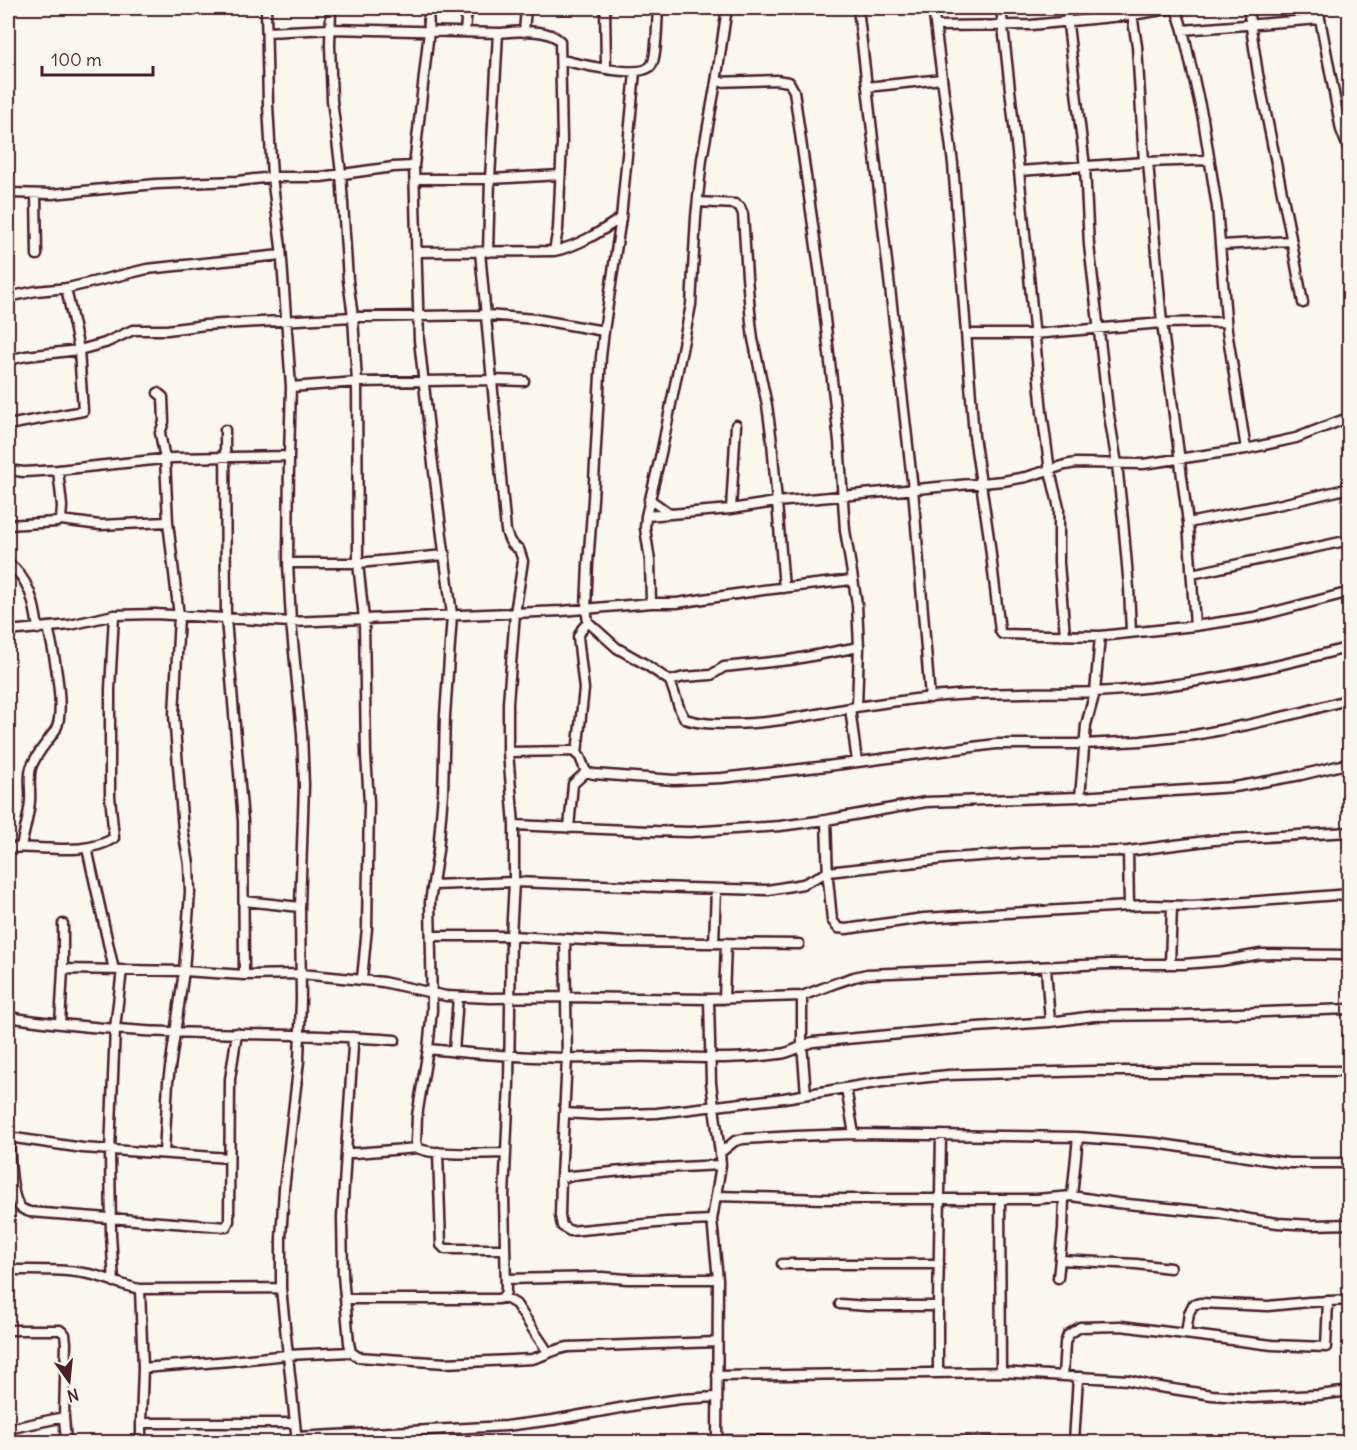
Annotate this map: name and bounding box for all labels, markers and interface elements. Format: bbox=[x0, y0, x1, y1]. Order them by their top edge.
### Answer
scale bar bbox=[42, 39, 153, 77]
text: 100 m bbox=[51, 48, 102, 71]
north arrow bbox=[39, 1351, 99, 1411]
text: N bbox=[65, 1384, 81, 1407]

